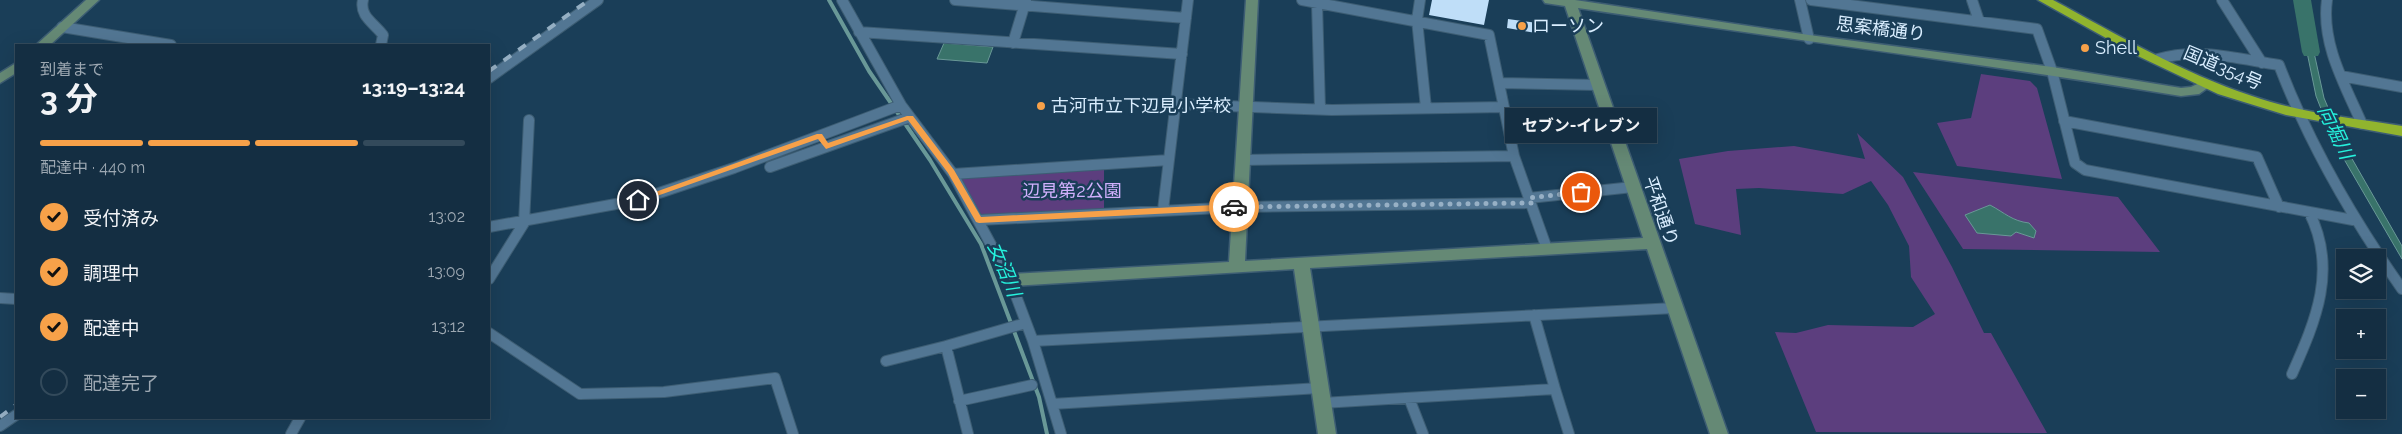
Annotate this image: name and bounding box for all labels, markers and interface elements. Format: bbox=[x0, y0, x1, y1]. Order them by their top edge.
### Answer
street label: 思案橋通り bbox=[1835, 13, 1927, 44]
place label: ローソン bbox=[1532, 15, 1604, 36]
marker: ローソン bbox=[1516, 20, 1528, 32]
place label: Shell bbox=[2095, 37, 2137, 58]
marker: Shell bbox=[2079, 42, 2091, 54]
street label: 国道354号 bbox=[2181, 42, 2266, 93]
text: 到着まで bbox=[40, 60, 104, 79]
text: 13:19–13:24 bbox=[362, 76, 465, 98]
text: 3 分 bbox=[40, 80, 98, 117]
place label: 古河市立下辺見小学校 bbox=[1051, 95, 1231, 116]
marker: 古河市立下辺見小学校 bbox=[1035, 100, 1047, 112]
water label: 向堀川 bbox=[2314, 102, 2359, 164]
callout: セブン-イレブン bbox=[1505, 107, 1657, 142]
text: セブン-イレブン bbox=[1522, 116, 1640, 135]
text: 配達中 · 440 m bbox=[40, 158, 145, 177]
pin bbox=[1560, 171, 1602, 213]
street label: 平和通り bbox=[1640, 173, 1683, 248]
icon: bag bbox=[1567, 178, 1595, 206]
pin bbox=[617, 179, 659, 221]
park label: 辺見第2公園 bbox=[1022, 180, 1122, 201]
courier bbox=[1209, 182, 1259, 232]
icon: home bbox=[624, 186, 652, 214]
icon: car bbox=[1220, 193, 1248, 221]
icon: check bbox=[40, 203, 68, 231]
text: 受付済み bbox=[83, 207, 159, 229]
text: 13:02 bbox=[428, 207, 465, 226]
water label: 女沼川 bbox=[984, 238, 1027, 301]
map controls bbox=[2336, 249, 2386, 419]
button: layers bbox=[2336, 249, 2386, 299]
icon: check bbox=[40, 258, 68, 286]
text: 調理中 bbox=[83, 262, 140, 284]
text: 13:09 bbox=[427, 262, 465, 281]
button: + bbox=[2336, 309, 2386, 359]
icon: check bbox=[40, 313, 68, 341]
text: 配達中 bbox=[83, 317, 140, 339]
text: 13:12 bbox=[431, 317, 465, 336]
button: − bbox=[2336, 369, 2386, 419]
text: 配達完了 bbox=[83, 372, 159, 394]

